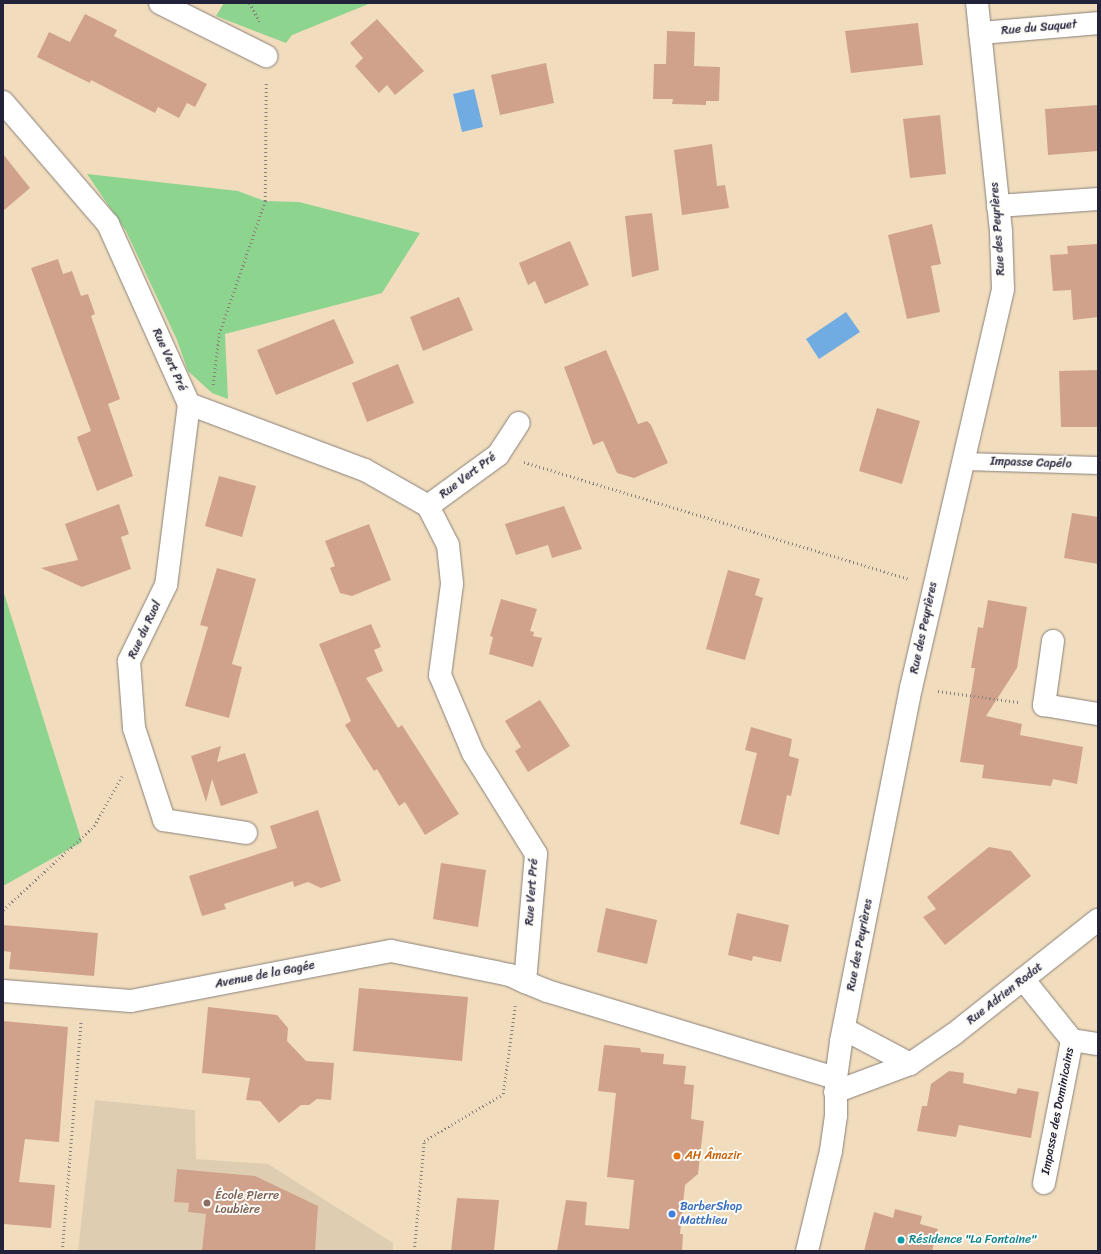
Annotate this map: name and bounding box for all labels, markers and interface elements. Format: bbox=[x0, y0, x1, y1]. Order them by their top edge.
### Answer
street label: Rue du Suquet bbox=[1000, 18, 1078, 38]
street label: Rue des Peyrières bbox=[988, 181, 1008, 277]
street label: Rue Vert Pré bbox=[149, 326, 189, 394]
street label: Rue Vert Pré bbox=[437, 450, 499, 502]
street label: Impasse Capélo bbox=[990, 454, 1072, 472]
street label: Rue des Peyrières bbox=[907, 580, 941, 676]
street label: Rue du Ruol bbox=[125, 599, 165, 661]
street label: Rue Vert Pré bbox=[522, 858, 542, 926]
street label: Rue des Peyrières bbox=[844, 897, 876, 993]
street label: Avenue de la Gagée bbox=[214, 958, 316, 992]
street label: Rue Adrien Rodat bbox=[964, 960, 1046, 1028]
street label: Impasse des Dominicains bbox=[1039, 1046, 1077, 1176]
place label: AH Âmazir bbox=[685, 1149, 742, 1163]
marker: AH Âmazir bbox=[672, 1151, 682, 1161]
place label: École Pierre Loubière bbox=[215, 1189, 279, 1217]
marker: École Pierre Loubière bbox=[202, 1198, 212, 1208]
place label: BarberShop Matthieu bbox=[680, 1200, 742, 1228]
marker: BarberShop Matthieu bbox=[667, 1209, 677, 1219]
place label: Résidence "La Fontaine" bbox=[909, 1233, 1036, 1247]
marker: Résidence "La Fontaine" bbox=[896, 1235, 906, 1245]

